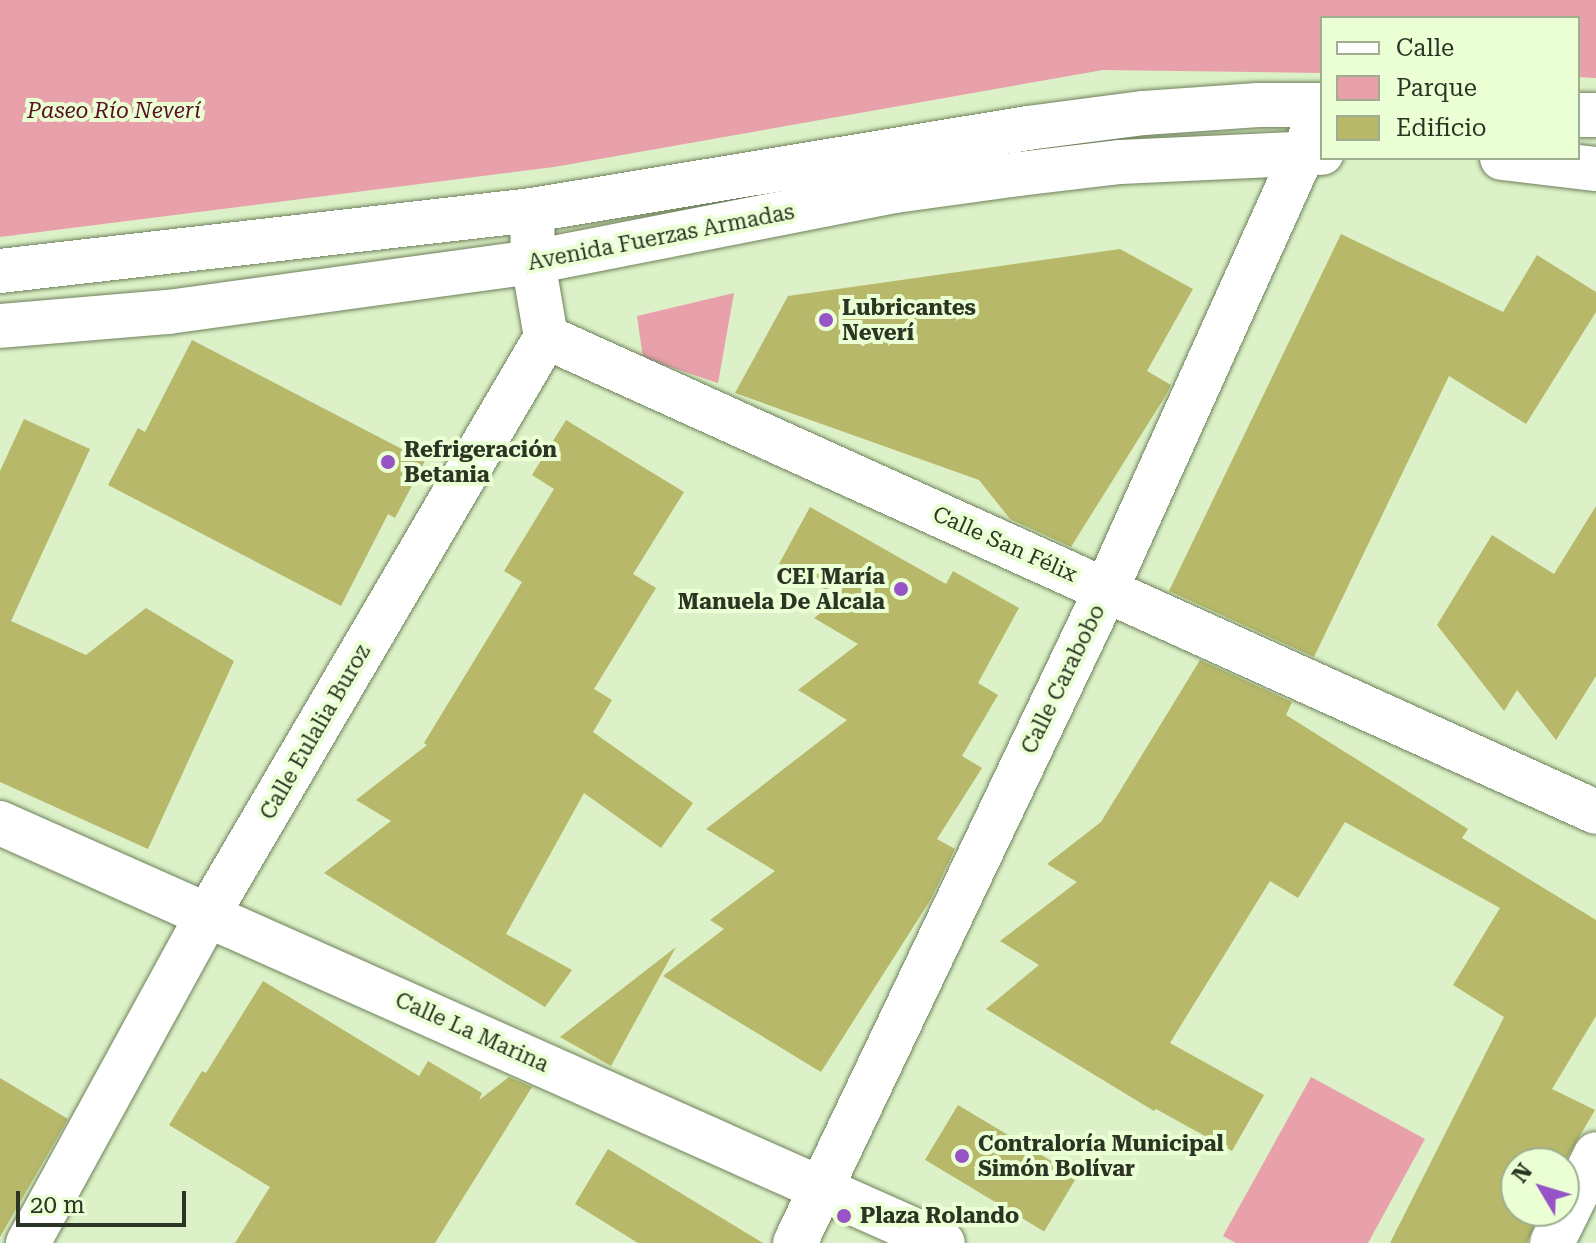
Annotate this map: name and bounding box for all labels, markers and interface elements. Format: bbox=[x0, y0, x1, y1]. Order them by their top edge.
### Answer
legend bbox=[1320, 16, 1580, 160]
text: Calle bbox=[1396, 34, 1454, 62]
text: Parque bbox=[1396, 74, 1477, 102]
park label: Paseo Río Neverí bbox=[27, 98, 201, 124]
text: Edificio bbox=[1396, 114, 1487, 142]
street label: Avenida Fuerzas Armadas bbox=[526, 198, 796, 276]
place label: Lubricantes Neverí bbox=[842, 294, 976, 346]
marker: Lubricantes Neverí bbox=[817, 311, 835, 329]
place label: Refrigeración Betania bbox=[404, 436, 557, 488]
marker: Refrigeración Betania bbox=[379, 453, 397, 471]
street label: Calle San Félix bbox=[929, 500, 1081, 588]
place label: CEI María Manuela De Alcala bbox=[678, 563, 885, 614]
marker: CEI María Manuela De Alcala bbox=[892, 580, 910, 598]
street label: Calle Carabobo bbox=[1015, 600, 1111, 758]
street label: Calle Eulalia Buroz bbox=[254, 640, 376, 824]
street label: Calle La Marina bbox=[391, 986, 553, 1078]
place label: Contraloría Municipal Simón Bolívar bbox=[978, 1130, 1224, 1182]
marker: Contraloría Municipal Simón Bolívar bbox=[953, 1147, 971, 1165]
north arrow bbox=[1500, 1147, 1580, 1227]
text: N bbox=[1507, 1159, 1537, 1188]
scale bar bbox=[20, 1175, 190, 1225]
text: 20 m bbox=[30, 1191, 85, 1219]
place label: Plaza Rolando bbox=[860, 1203, 1019, 1229]
marker: Plaza Rolando bbox=[835, 1207, 853, 1225]

